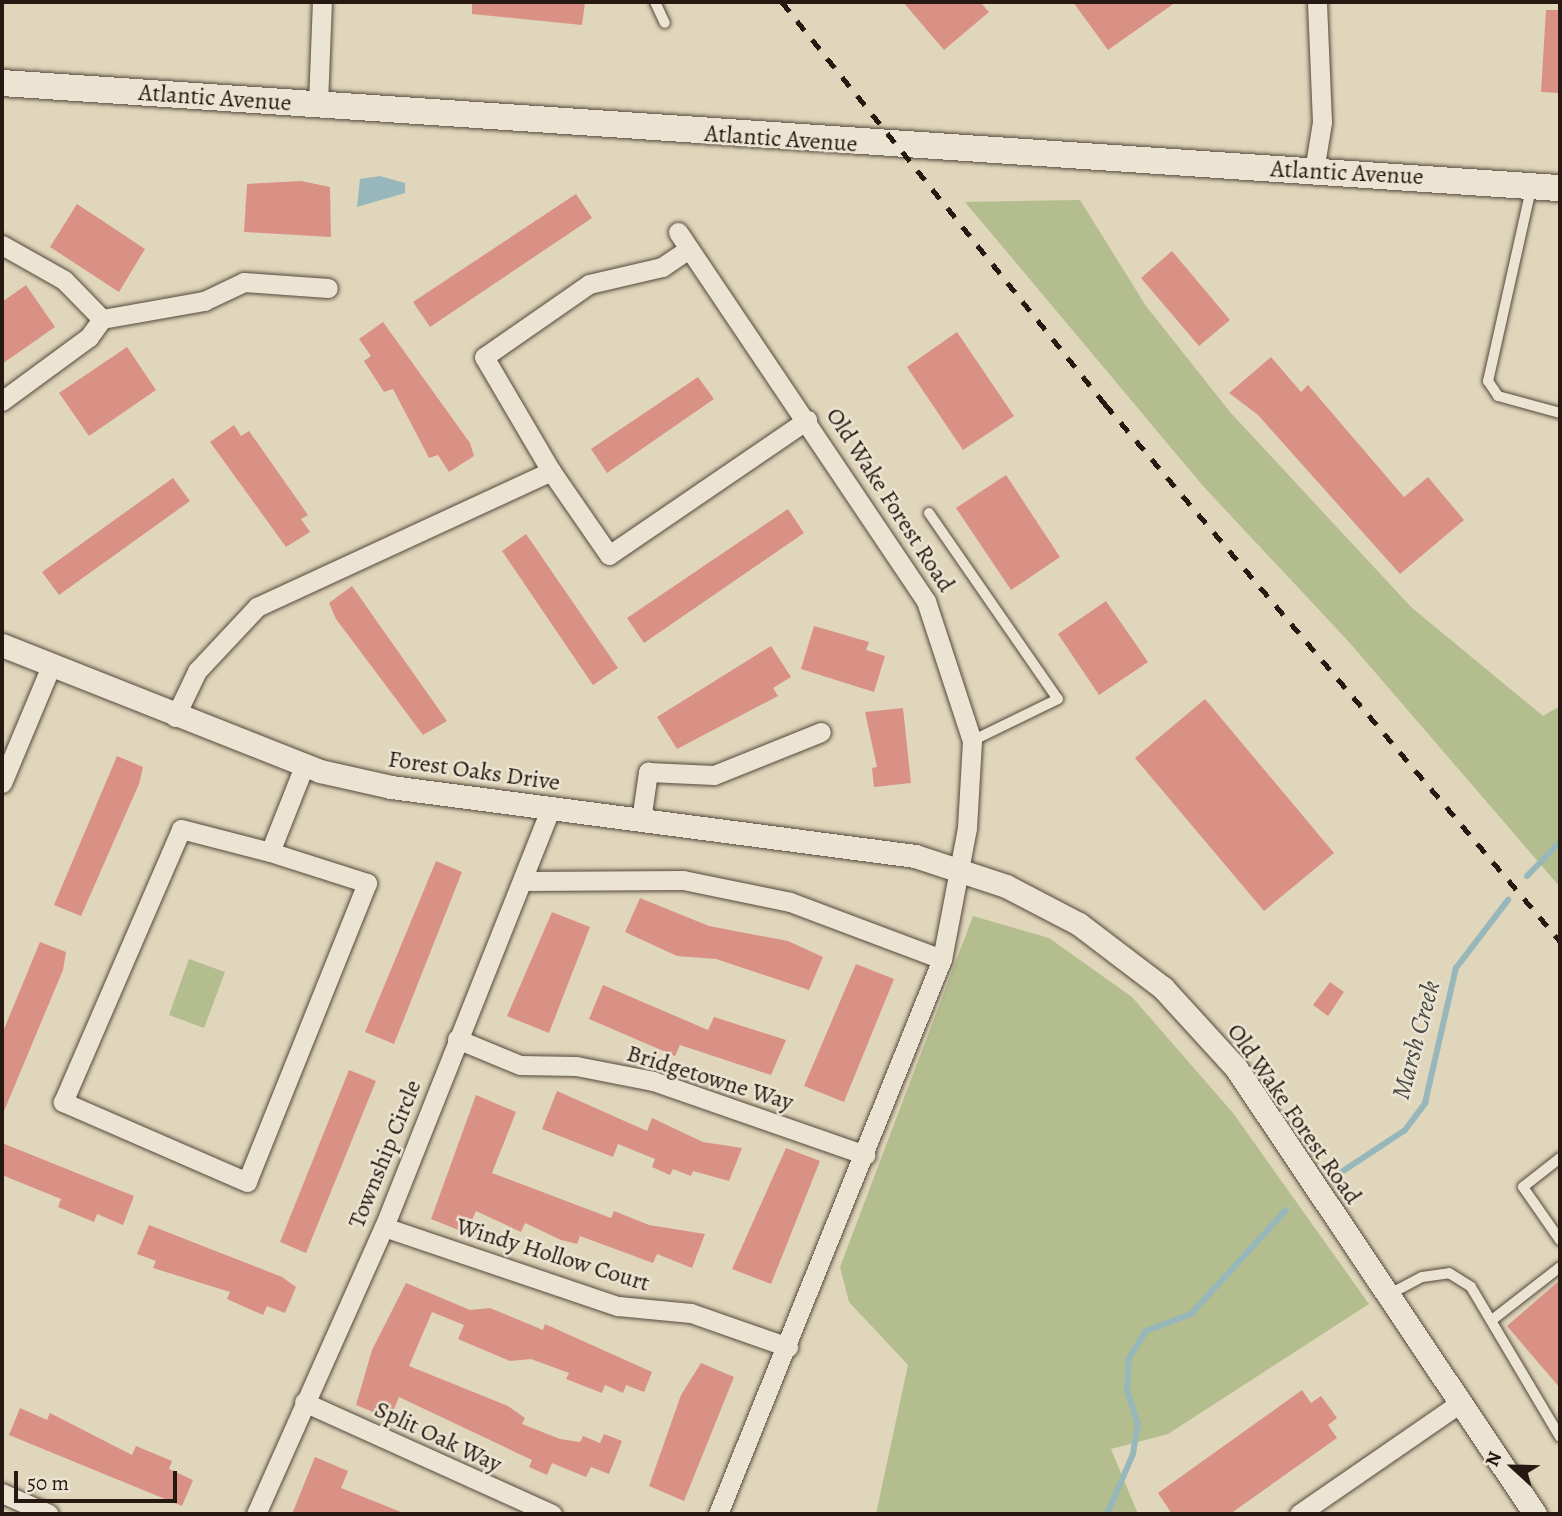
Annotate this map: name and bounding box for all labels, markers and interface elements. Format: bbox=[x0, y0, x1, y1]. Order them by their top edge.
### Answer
street label: Atlantic Avenue bbox=[138, 78, 292, 118]
street label: Atlantic Avenue bbox=[704, 119, 858, 159]
street label: Atlantic Avenue bbox=[1270, 155, 1424, 191]
street label: Old Wake Forest Road bbox=[820, 402, 960, 598]
street label: Forest Oaks Drive bbox=[386, 745, 562, 797]
water label: Marsh Creek bbox=[1385, 977, 1447, 1103]
street label: Old Wake Forest Road bbox=[1221, 1018, 1367, 1210]
street label: Bridgetowne Way bbox=[623, 1039, 797, 1117]
street label: Township Circle bbox=[342, 1076, 428, 1232]
street label: Windy Hollow Court bbox=[453, 1212, 653, 1298]
street label: Split Oak Way bbox=[370, 1395, 506, 1479]
north arrow bbox=[1478, 1432, 1548, 1502]
text: N bbox=[1479, 1448, 1508, 1470]
scale bar bbox=[18, 1456, 180, 1500]
text: 50 m bbox=[27, 1469, 69, 1497]

